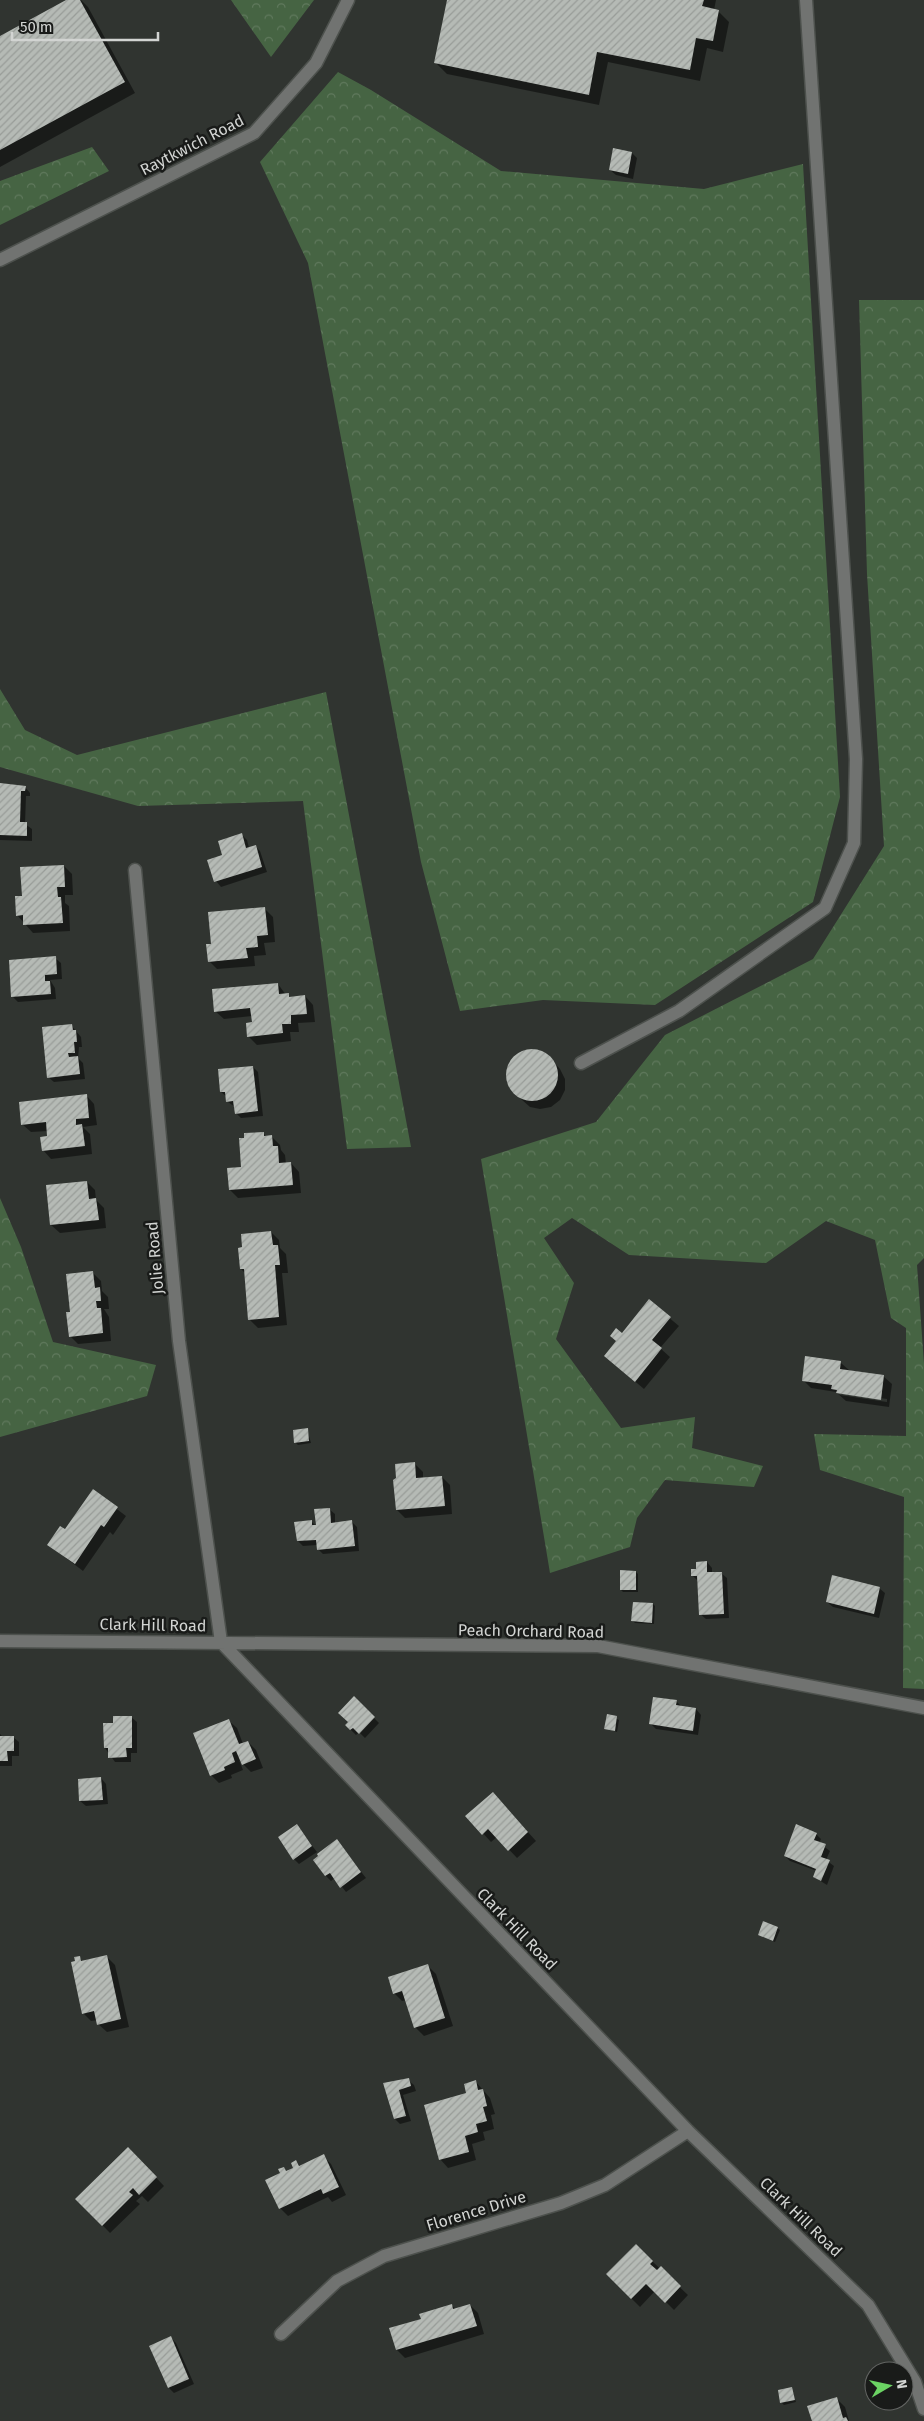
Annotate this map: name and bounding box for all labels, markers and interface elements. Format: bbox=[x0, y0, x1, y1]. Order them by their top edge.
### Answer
scale bar bbox=[12, 10, 159, 42]
text: 50 m bbox=[20, 18, 53, 36]
street label: Raytkwich Road bbox=[137, 111, 247, 179]
street label: Jolie Road bbox=[142, 1221, 168, 1295]
street label: Clark Hill Road bbox=[100, 1615, 206, 1635]
street label: Peach Orchard Road bbox=[458, 1620, 604, 1642]
street label: Clark Hill Road bbox=[473, 1884, 561, 1974]
street label: Clark Hill Road bbox=[756, 2173, 846, 2261]
street label: Florence Drive bbox=[424, 2187, 528, 2235]
north arrow bbox=[864, 2361, 914, 2411]
text: N bbox=[892, 2378, 910, 2390]

